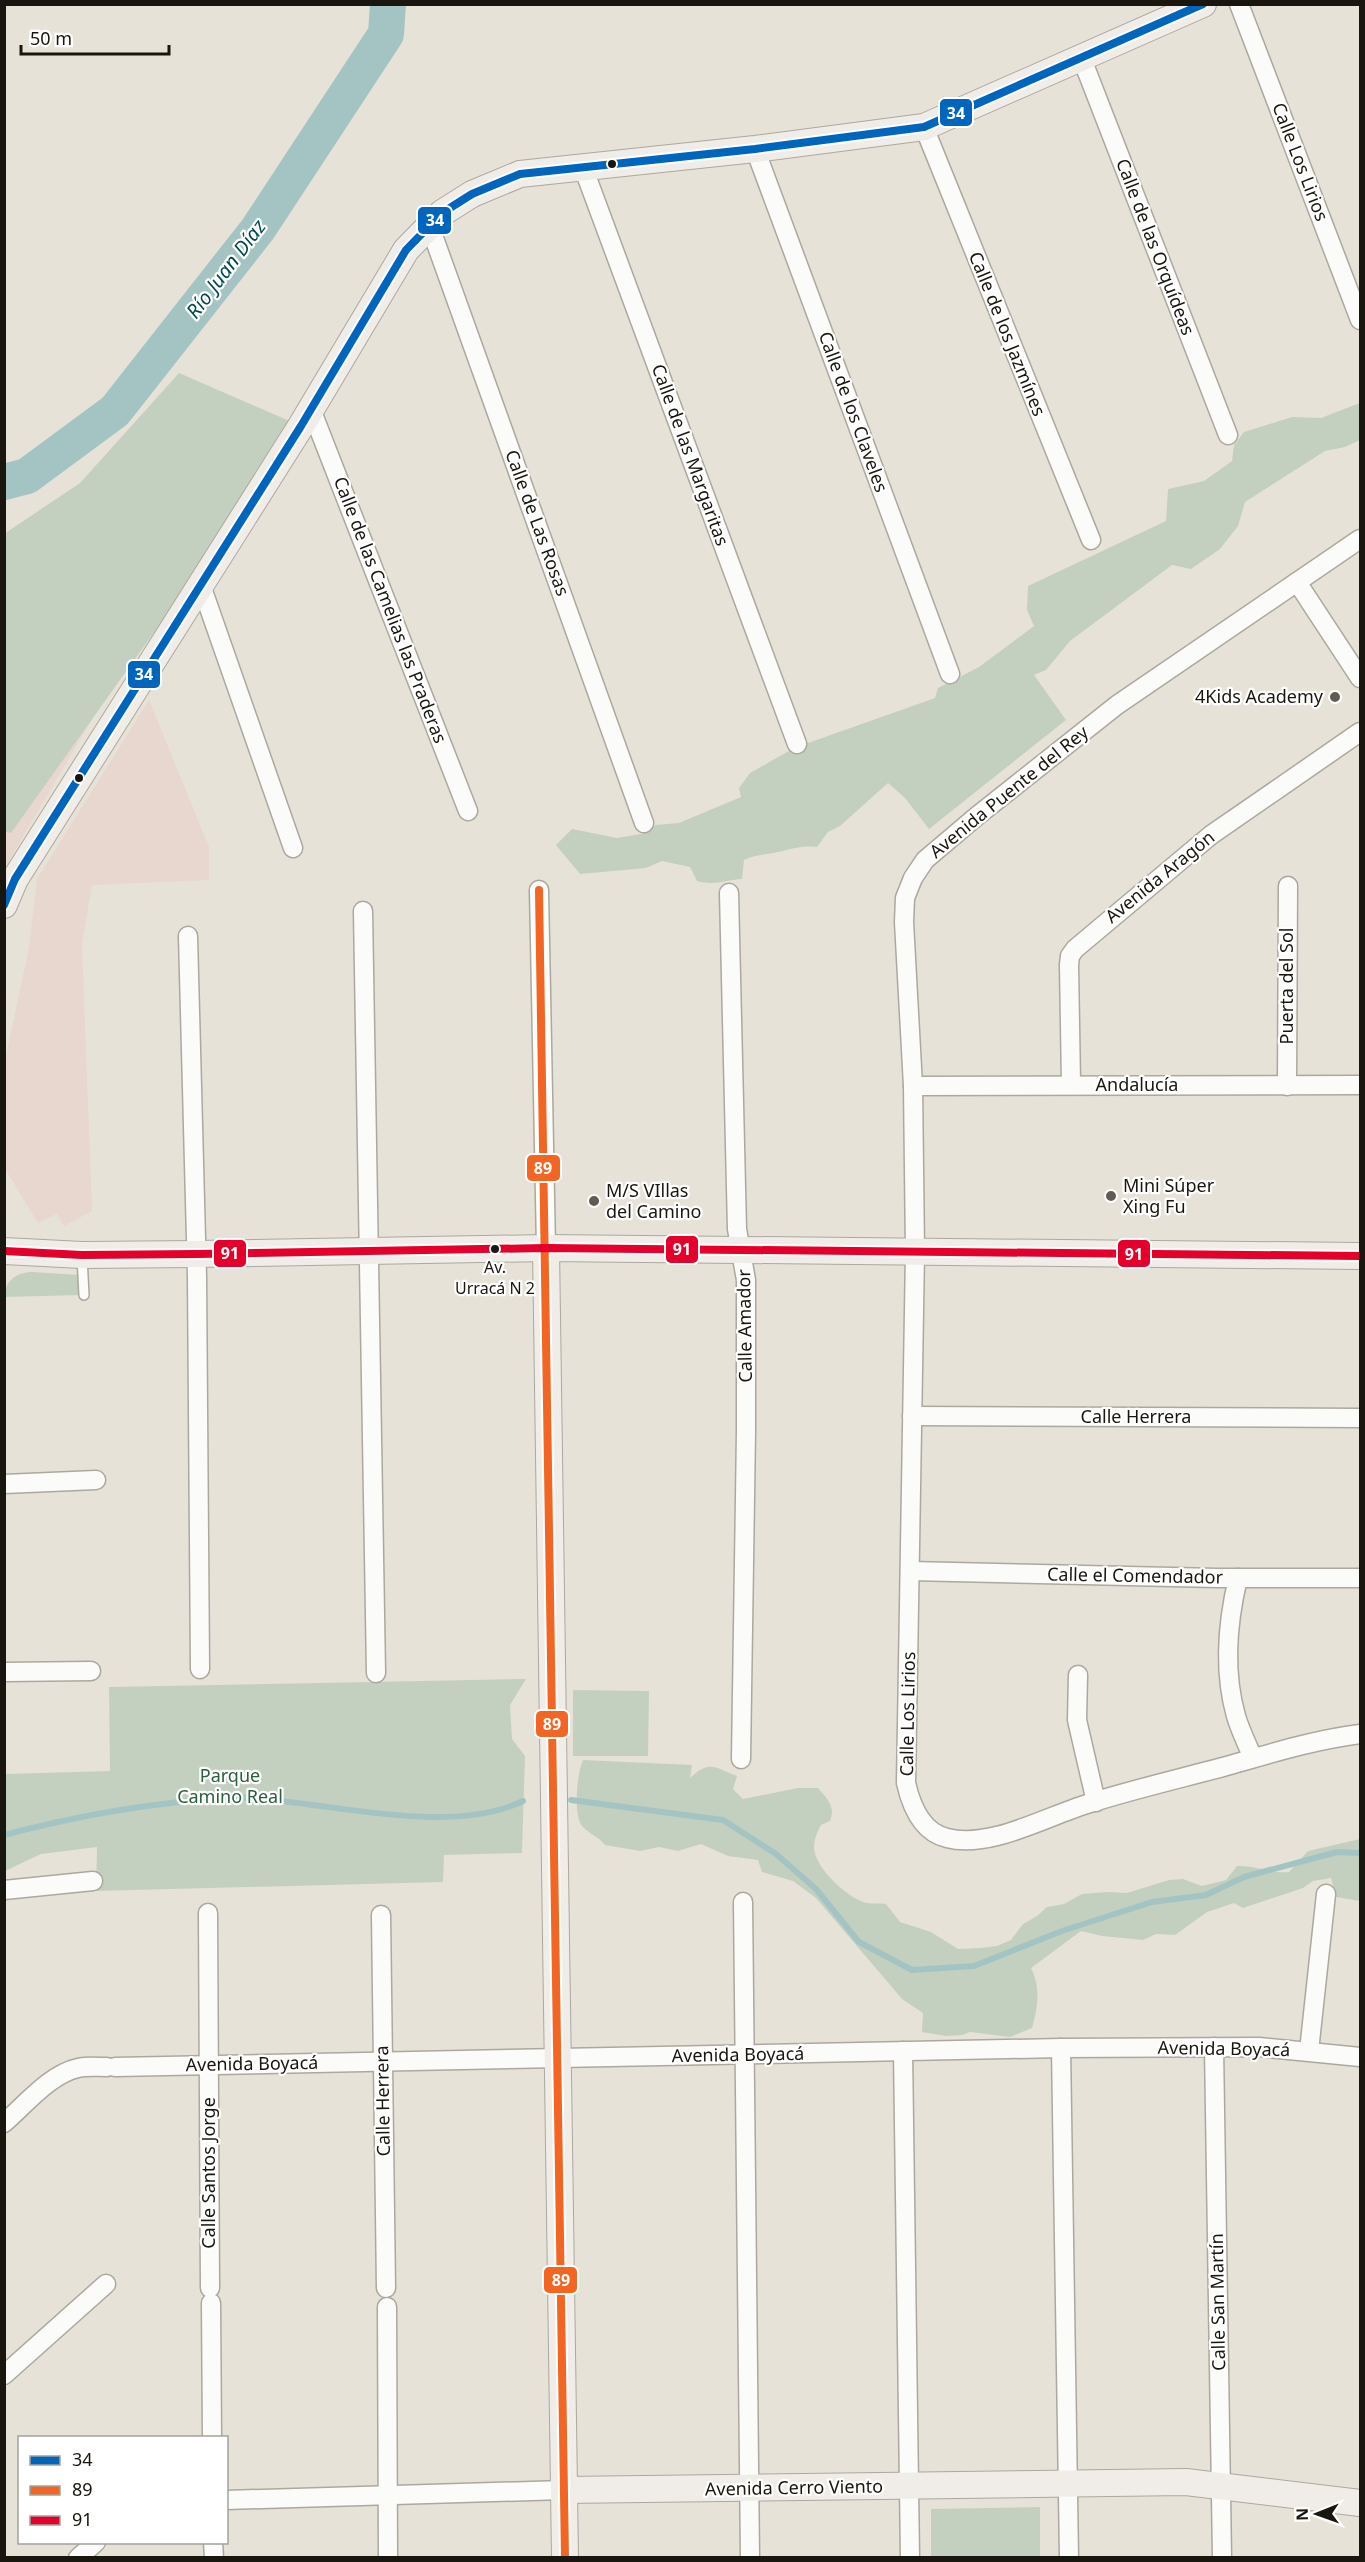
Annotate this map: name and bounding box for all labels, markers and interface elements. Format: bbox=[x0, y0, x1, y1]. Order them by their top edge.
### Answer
scale bar bbox=[21, 18, 170, 56]
text: 50 m bbox=[30, 26, 72, 50]
line badge: 34 bbox=[939, 98, 973, 127]
street label: Calle Los Lirios bbox=[1267, 99, 1335, 224]
text: 34 bbox=[947, 102, 965, 124]
street label: Calle de las Orquídeas bbox=[1111, 155, 1201, 338]
unlabelled marker bbox=[606, 158, 618, 170]
line badge: 34 bbox=[417, 206, 452, 235]
text: 34 bbox=[426, 209, 444, 231]
water label: Río Juan Díaz bbox=[180, 214, 272, 324]
street label: Calle de los Jazmínes bbox=[964, 248, 1052, 419]
street label: Calle de los Claveles bbox=[814, 328, 894, 495]
street label: Calle de las Margaritas bbox=[647, 360, 735, 549]
street label: Calle de Las Rosas bbox=[500, 446, 576, 599]
street label: Calle de las Camelias las Praderas bbox=[329, 473, 453, 746]
line badge: 34 bbox=[127, 660, 161, 689]
text: 34 bbox=[135, 663, 153, 685]
place label: 4Kids Academy bbox=[1195, 684, 1324, 708]
marker: 4Kids Academy bbox=[1328, 690, 1342, 704]
street label: Avenida Puente del Rey bbox=[924, 719, 1093, 863]
unlabelled marker bbox=[73, 772, 85, 784]
street label: Avenida Aragón bbox=[1100, 825, 1219, 928]
street label: Puerta del Sol bbox=[1274, 928, 1298, 1044]
street label: Andalucía bbox=[1096, 1072, 1178, 1096]
line badge: 89 bbox=[526, 1154, 561, 1182]
text: 89 bbox=[534, 1157, 552, 1179]
place label: Mini Súper Xing Fu bbox=[1123, 1173, 1215, 1218]
place label: M/S VIllas del Camino bbox=[606, 1178, 702, 1223]
marker: Mini Súper Xing Fu bbox=[1104, 1189, 1118, 1203]
marker: M/S VIllas del Camino bbox=[587, 1194, 601, 1208]
line badge: 91 bbox=[665, 1235, 699, 1264]
text: 91 bbox=[673, 1238, 691, 1260]
line badge: 91 bbox=[213, 1239, 247, 1268]
line badge: 91 bbox=[1117, 1239, 1151, 1268]
text: 91 bbox=[221, 1242, 239, 1264]
marker: Av. Urracá N 2 bbox=[489, 1243, 501, 1255]
text: 91 bbox=[1125, 1243, 1143, 1265]
place label: Av. Urracá N 2 bbox=[455, 1256, 535, 1299]
street label: Calle Amador bbox=[731, 1269, 757, 1383]
street label: Calle Herrera bbox=[1081, 1404, 1191, 1428]
street label: Calle el Comendador bbox=[1047, 1561, 1224, 1589]
street label: Calle Los Lirios bbox=[894, 1651, 920, 1777]
line badge: 89 bbox=[535, 1710, 569, 1738]
text: 89 bbox=[543, 1713, 561, 1735]
park label: Parque Camino Real bbox=[177, 1763, 283, 1808]
street label: Avenida Boyacá bbox=[1157, 2035, 1291, 2061]
street label: Avenida Boyacá bbox=[671, 2041, 805, 2067]
street label: Calle Herrera bbox=[369, 2045, 395, 2157]
street label: Avenida Boyacá bbox=[185, 2050, 319, 2076]
street label: Calle Santos Jorge bbox=[196, 2097, 220, 2249]
street label: Calle San Martín bbox=[1204, 2233, 1230, 2371]
line badge: 89 bbox=[543, 2266, 578, 2294]
text: 89 bbox=[552, 2269, 570, 2291]
legend bbox=[18, 2436, 228, 2544]
text: 34 bbox=[72, 2447, 93, 2471]
street label: Avenida Cerro Viento bbox=[705, 2473, 883, 2501]
text: 89 bbox=[72, 2477, 93, 2501]
north arrow bbox=[1287, 2484, 1347, 2544]
text: 91 bbox=[72, 2507, 93, 2531]
text: N bbox=[1291, 2508, 1313, 2521]

